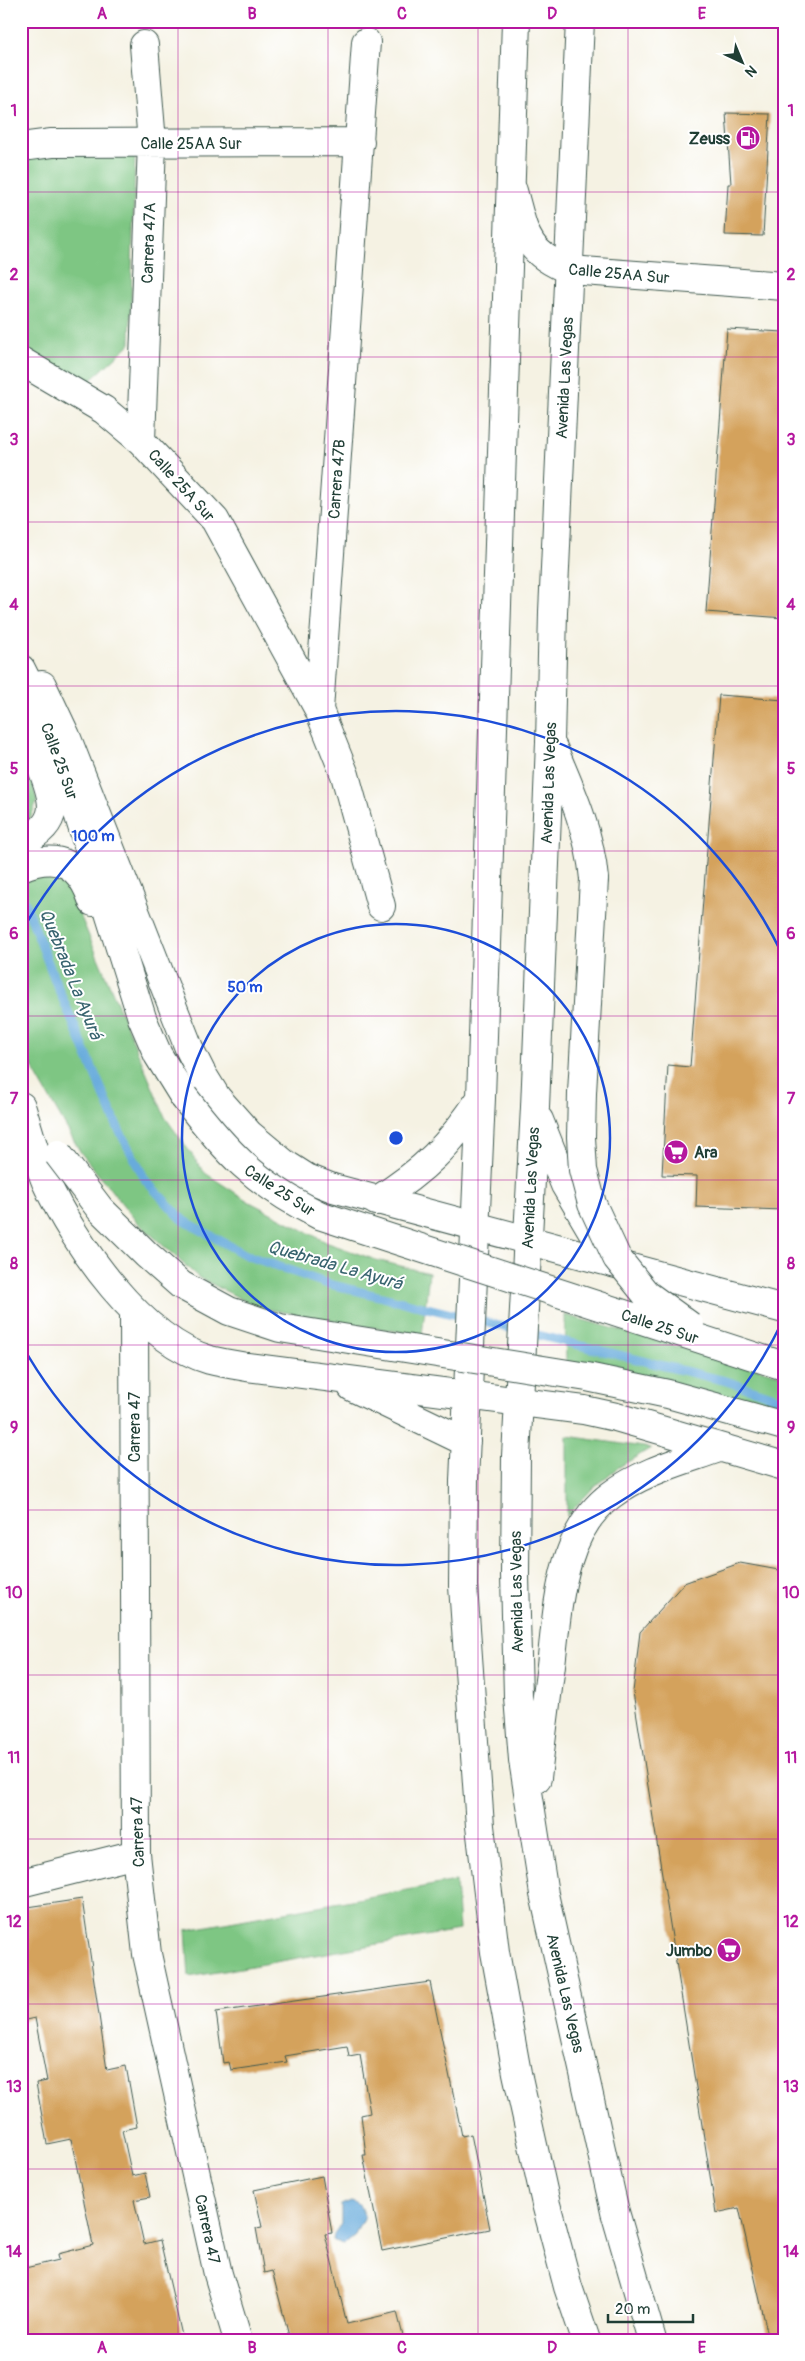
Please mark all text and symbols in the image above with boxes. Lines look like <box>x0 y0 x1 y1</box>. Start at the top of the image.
text: A <box>97 4 108 24</box>
text: B <box>247 4 257 24</box>
text: C <box>397 4 407 24</box>
text: D <box>547 4 557 24</box>
text: E <box>698 4 707 24</box>
north arrow <box>718 38 768 88</box>
text: N <box>741 62 760 80</box>
text: 1 <box>11 101 17 121</box>
text: 1 <box>788 101 794 121</box>
fuel station icon: Zeuss <box>735 125 761 151</box>
place label: Zeuss <box>689 129 731 149</box>
street label: Calle 25AA Sur <box>140 134 242 154</box>
street label: Carrera 47A <box>138 202 160 284</box>
street label: Calle 25AA Sur <box>568 260 670 288</box>
text: 2 <box>10 265 19 285</box>
text: 2 <box>787 265 796 285</box>
street label: Avenida Las Vegas <box>552 317 578 440</box>
text: 3 <box>10 430 19 450</box>
text: 3 <box>787 430 796 450</box>
street label: Carrera 47B <box>324 439 350 520</box>
street label: Calle 25A Sur <box>143 445 219 526</box>
text: 4 <box>9 595 19 615</box>
text: 4 <box>786 595 796 615</box>
street label: Calle 25 Sur <box>36 720 82 803</box>
street label: Avenida Las Vegas <box>537 722 561 844</box>
text: 5 <box>10 759 19 779</box>
text: 5 <box>787 759 796 779</box>
text: 100 m <box>72 827 114 846</box>
water label: Quebrada La Ayurá <box>34 906 108 1044</box>
text: 6 <box>9 924 19 944</box>
text: 6 <box>786 924 796 944</box>
text: 50 m <box>228 978 262 997</box>
text: 7 <box>10 1089 19 1109</box>
text: 7 <box>787 1089 796 1109</box>
street label: Avenida Las Vegas <box>518 1127 544 1250</box>
centre of rings <box>387 1129 405 1147</box>
supermarket icon: Ara <box>663 1139 689 1165</box>
place label: Ara <box>694 1143 718 1163</box>
street label: Calle 25 Sur <box>240 1161 319 1221</box>
water label: Quebrada La Ayurá <box>265 1235 406 1296</box>
text: 8 <box>10 1254 18 1274</box>
text: 8 <box>787 1254 795 1274</box>
street label: Calle 25 Sur <box>618 1305 701 1349</box>
street label: Carrera 47 <box>125 1391 145 1462</box>
text: 9 <box>10 1418 18 1438</box>
text: 9 <box>787 1418 795 1438</box>
street label: Avenida Las Vegas <box>506 1531 528 1653</box>
text: 10 <box>5 1583 23 1603</box>
text: 10 <box>782 1583 800 1603</box>
text: 11 <box>8 1748 20 1768</box>
text: 11 <box>785 1748 797 1768</box>
street label: Carrera 47 <box>127 1796 149 1868</box>
text: 12 <box>6 1912 22 1932</box>
text: 12 <box>783 1912 799 1932</box>
street label: Avenida Las Vegas <box>542 1932 588 2055</box>
supermarket icon: Jumbo <box>716 1937 742 1963</box>
place label: Jumbo <box>666 1941 712 1961</box>
text: 13 <box>6 2077 22 2097</box>
text: 13 <box>783 2077 799 2097</box>
street label: Carrera 47 <box>190 2193 224 2266</box>
text: 14 <box>6 2242 22 2262</box>
text: 14 <box>783 2242 799 2262</box>
scale bar <box>608 2291 692 2323</box>
text: 20 m <box>615 2300 650 2319</box>
text: A <box>97 2338 108 2358</box>
text: B <box>247 2338 257 2358</box>
text: C <box>397 2338 407 2358</box>
text: D <box>547 2338 557 2358</box>
text: E <box>698 2338 707 2358</box>

